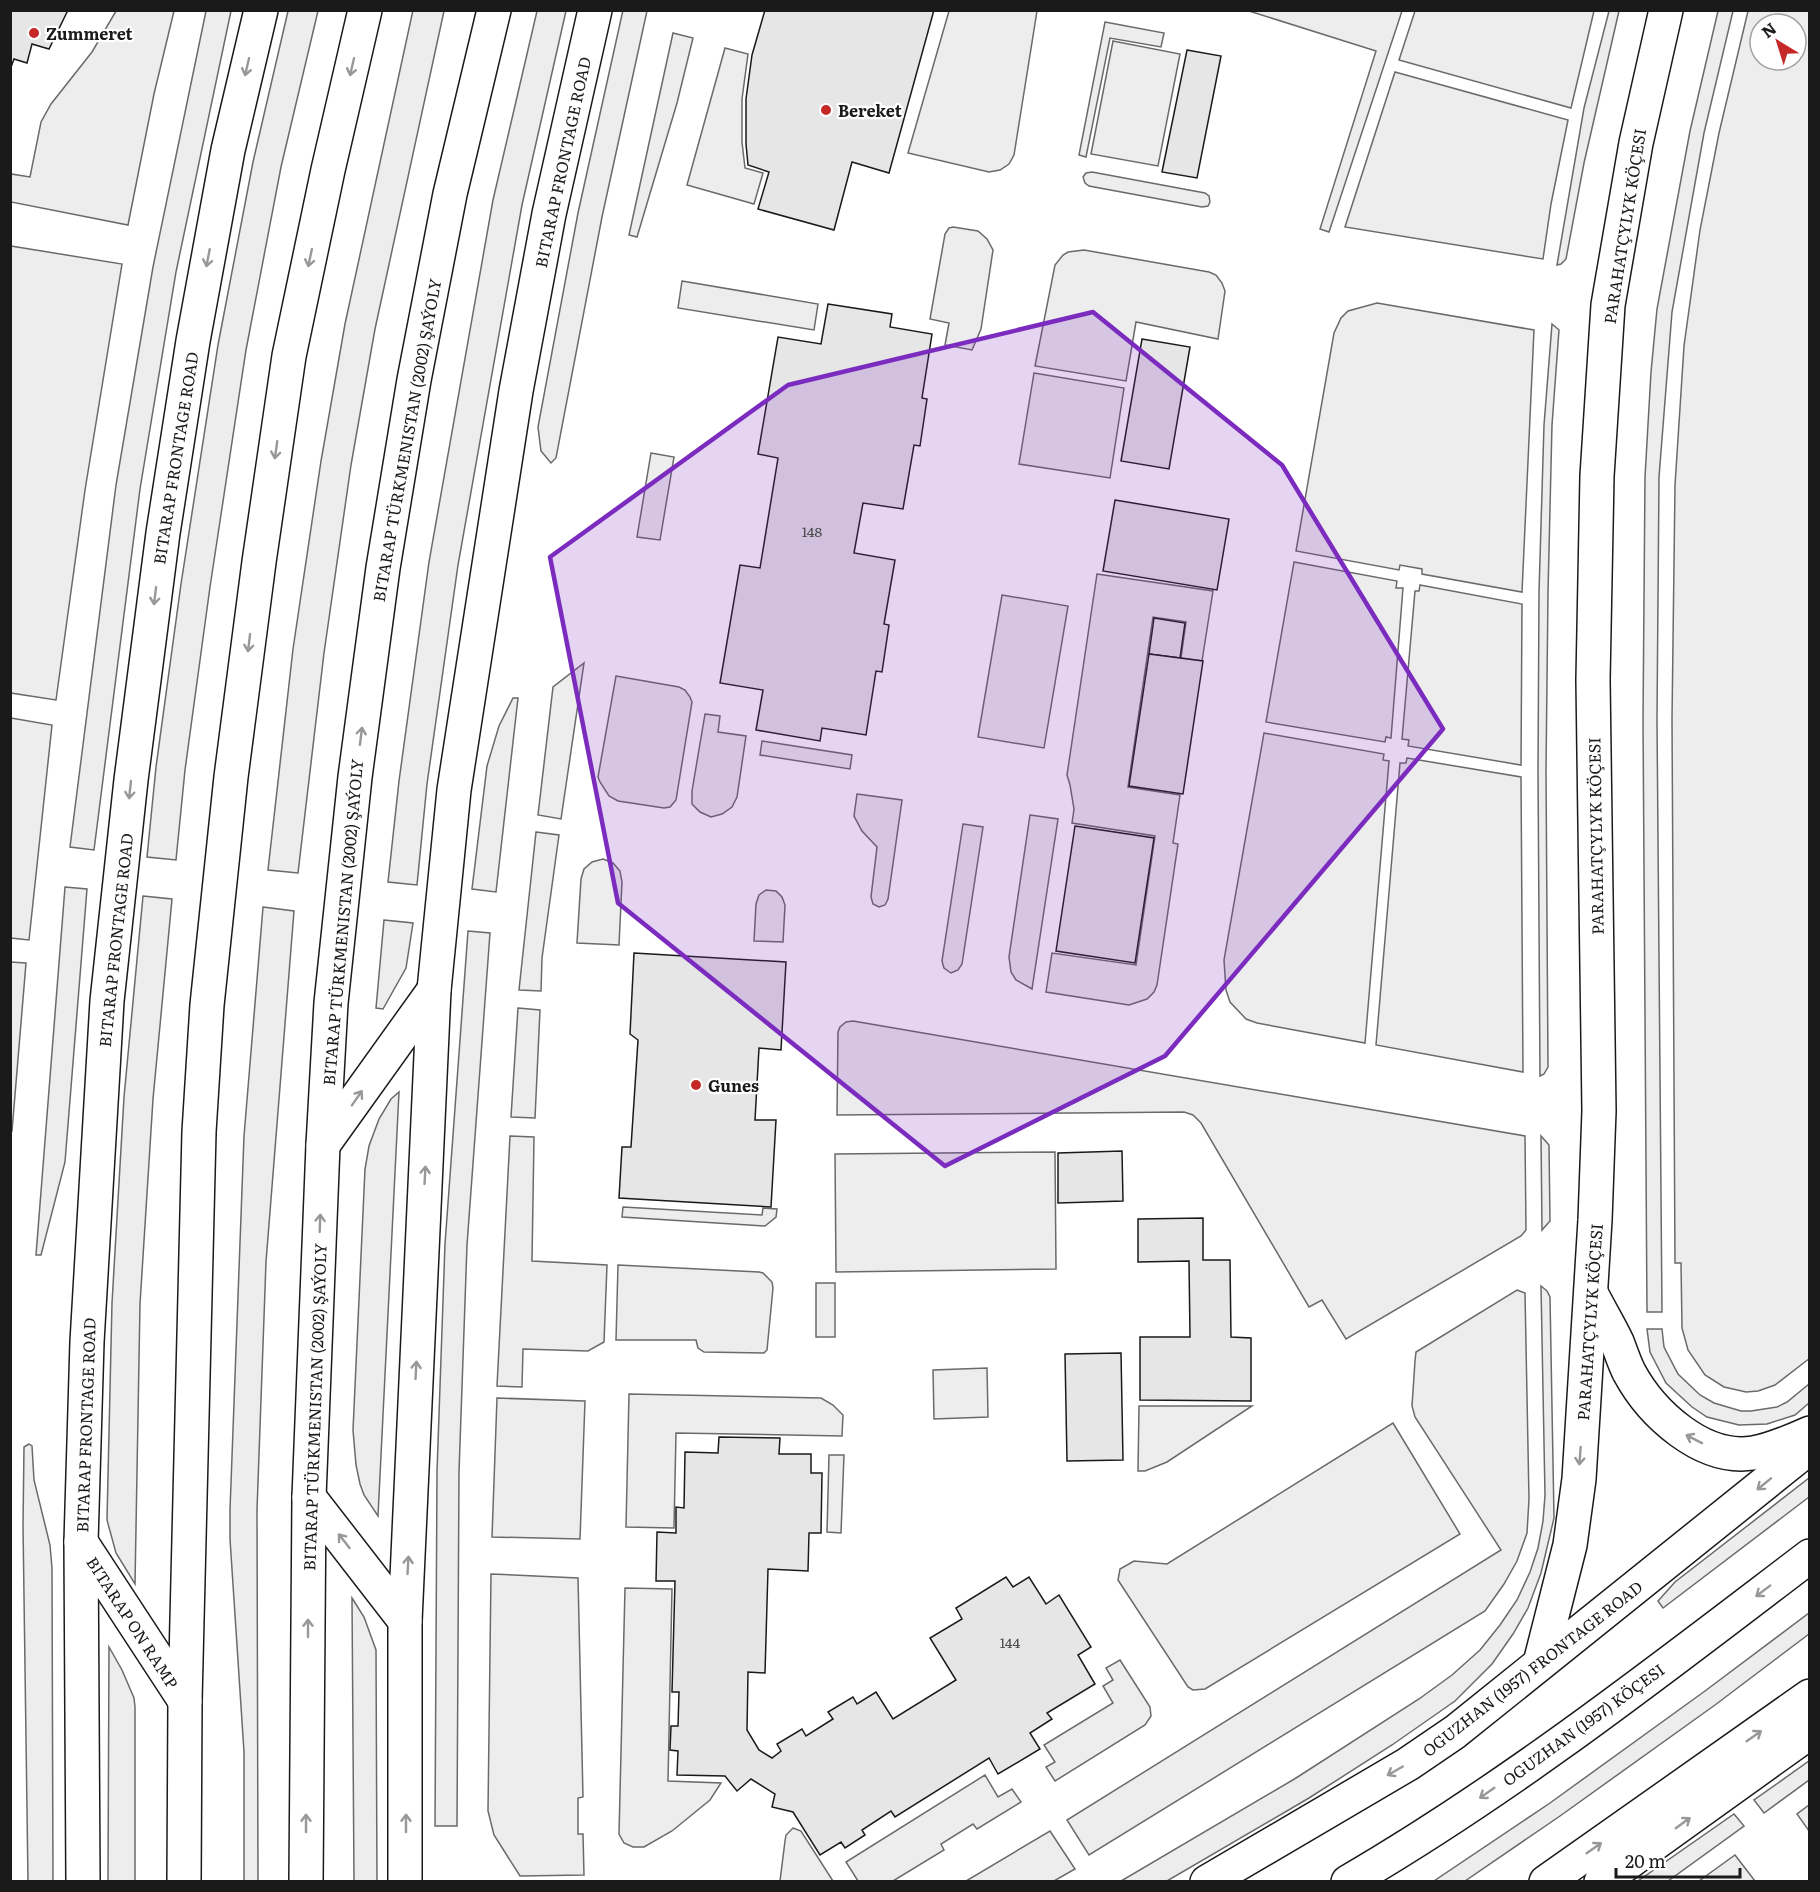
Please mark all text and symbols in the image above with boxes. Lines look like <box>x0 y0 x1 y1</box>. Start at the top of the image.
north arrow <box>1748 12 1808 72</box>
text: N <box>1755 16 1781 43</box>
place label: Zummeret <box>46 21 133 45</box>
marker: Zummeret <box>27 26 41 40</box>
street label: BITARAP FRONTAGE ROAD <box>528 54 596 270</box>
one-way arrow <box>241 58 253 77</box>
one-way arrow <box>345 58 357 77</box>
place label: Bereket <box>838 98 902 122</box>
marker: Bereket <box>819 103 833 117</box>
street label: PARAHATÇYLYK KÖÇESI <box>1597 127 1651 325</box>
one-way arrow <box>202 248 213 268</box>
one-way arrow <box>304 248 315 267</box>
street label: BITARAP TÜRKMENISTAN (2002) ŞAÝOLY <box>366 276 446 604</box>
street label: BITARAP FRONTAGE ROAD <box>146 350 204 566</box>
one-way arrow <box>270 439 281 459</box>
house number: 148 <box>802 521 823 541</box>
one-way arrow <box>149 586 160 606</box>
one-way arrow <box>243 632 254 652</box>
one-way arrow <box>355 727 366 747</box>
street label: PARAHATÇYLYK KÖÇESI <box>1581 737 1609 935</box>
street label: BITARAP TÜRKMENISTAN (2002) ŞAÝOLY <box>316 757 368 1086</box>
one-way arrow <box>124 779 135 799</box>
street label: BITARAP FRONTAGE ROAD <box>92 832 138 1048</box>
place label: Gunes <box>708 1073 759 1097</box>
marker: Gunes <box>689 1078 703 1092</box>
one-way arrow <box>351 1090 363 1106</box>
one-way arrow <box>420 1166 431 1186</box>
one-way arrow <box>314 1214 325 1234</box>
street label: PARAHATÇYLYK KÖÇESI <box>1570 1223 1608 1421</box>
street label: BITARAP TÜRKMENISTAN (2002) ŞAÝOLY <box>296 1242 332 1571</box>
street label: BITARAP FRONTAGE ROAD <box>69 1317 101 1533</box>
one-way arrow <box>411 1361 422 1381</box>
one-way arrow <box>1686 1432 1704 1444</box>
one-way arrow <box>1574 1446 1585 1466</box>
one-way arrow <box>1756 1477 1772 1490</box>
one-way arrow <box>337 1533 350 1549</box>
street label: BITARAP ON RAMP <box>81 1551 185 1693</box>
one-way arrow <box>402 1556 413 1576</box>
street label: OGUZHAN (1957) FRONTAGE ROAD <box>1417 1574 1647 1762</box>
one-way arrow <box>1755 1585 1771 1598</box>
one-way arrow <box>302 1619 314 1639</box>
house number: 144 <box>1000 1632 1021 1652</box>
street label: OGUZHAN (1957) KÖÇESI <box>1497 1657 1669 1791</box>
one-way arrow <box>1745 1730 1761 1742</box>
one-way arrow <box>1387 1766 1404 1778</box>
one-way arrow <box>1479 1787 1495 1799</box>
one-way arrow <box>300 1814 312 1834</box>
one-way arrow <box>400 1814 412 1834</box>
one-way arrow <box>1674 1817 1690 1829</box>
scale bar <box>1616 1841 1740 1879</box>
one-way arrow <box>1586 1842 1602 1854</box>
text: 20 m <box>1625 1847 1666 1874</box>

